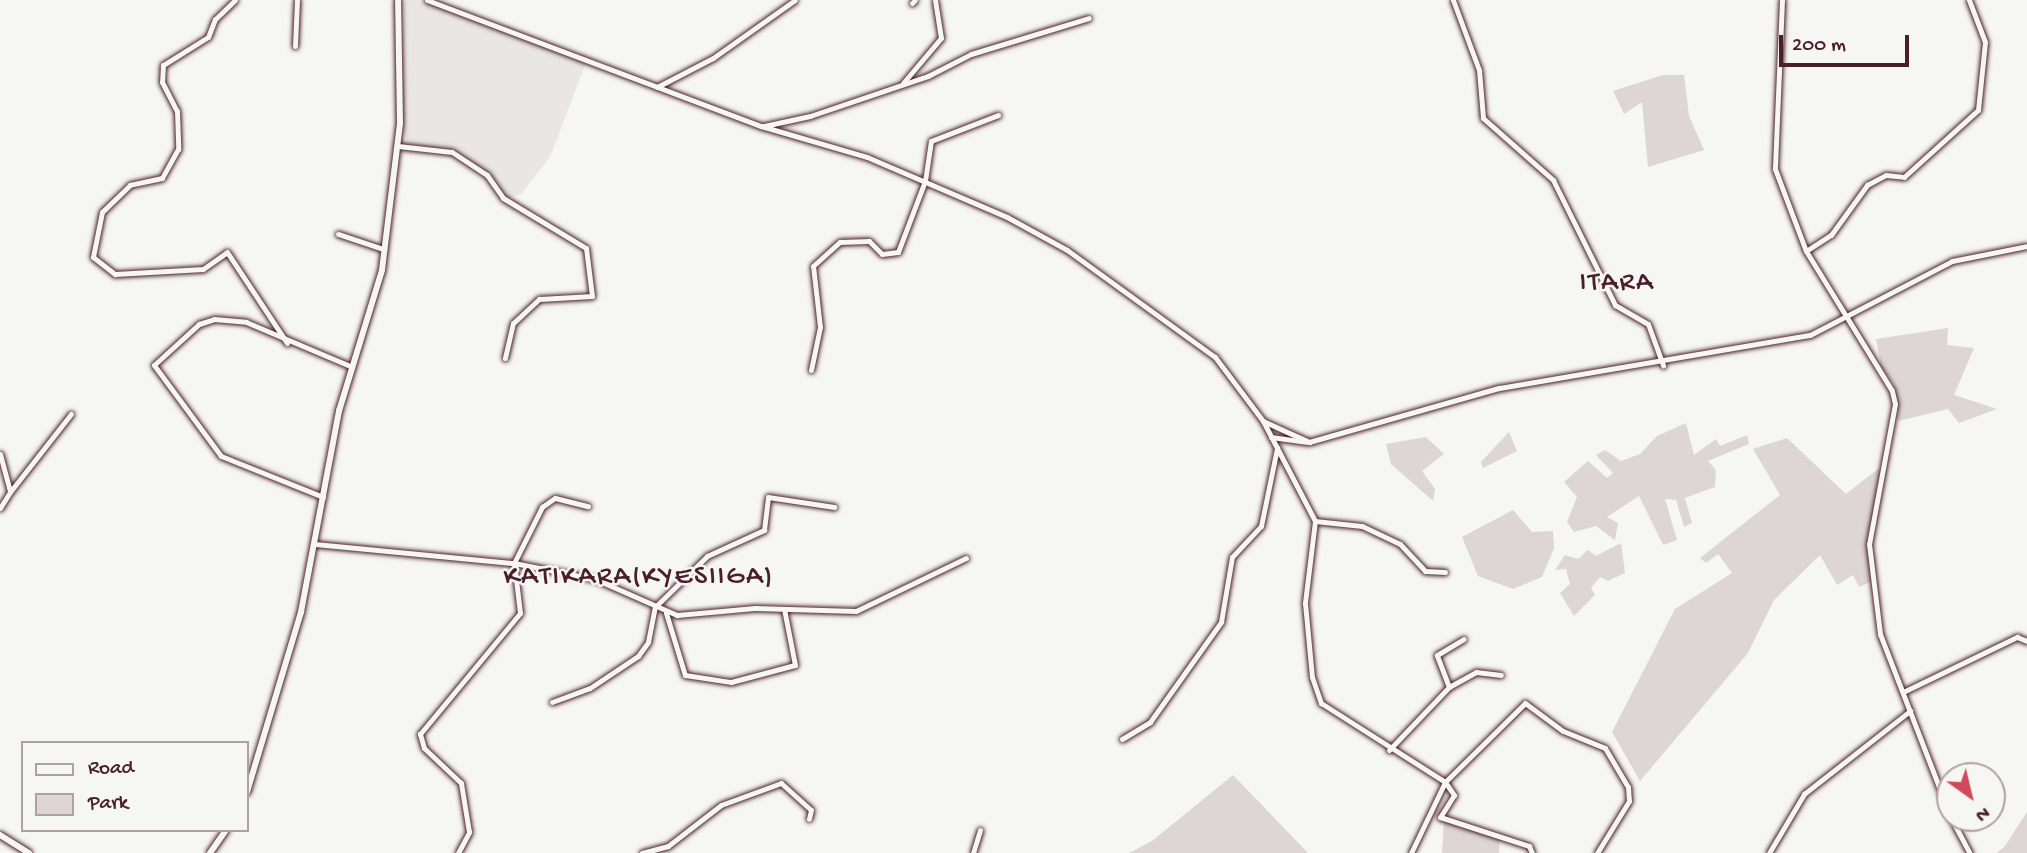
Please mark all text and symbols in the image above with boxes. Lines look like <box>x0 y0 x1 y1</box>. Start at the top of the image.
scale bar <box>1782 21 1912 65</box>
text: 200 m <box>1792 34 1846 59</box>
district label: ITARA <box>1580 267 1654 301</box>
district label: KATIKARA(KYESIIGA) <box>506 561 772 595</box>
legend <box>21 741 248 832</box>
text: Road <box>88 757 134 782</box>
north arrow <box>1936 762 2006 832</box>
text: Park <box>88 792 128 817</box>
text: N <box>1970 800 1993 826</box>

